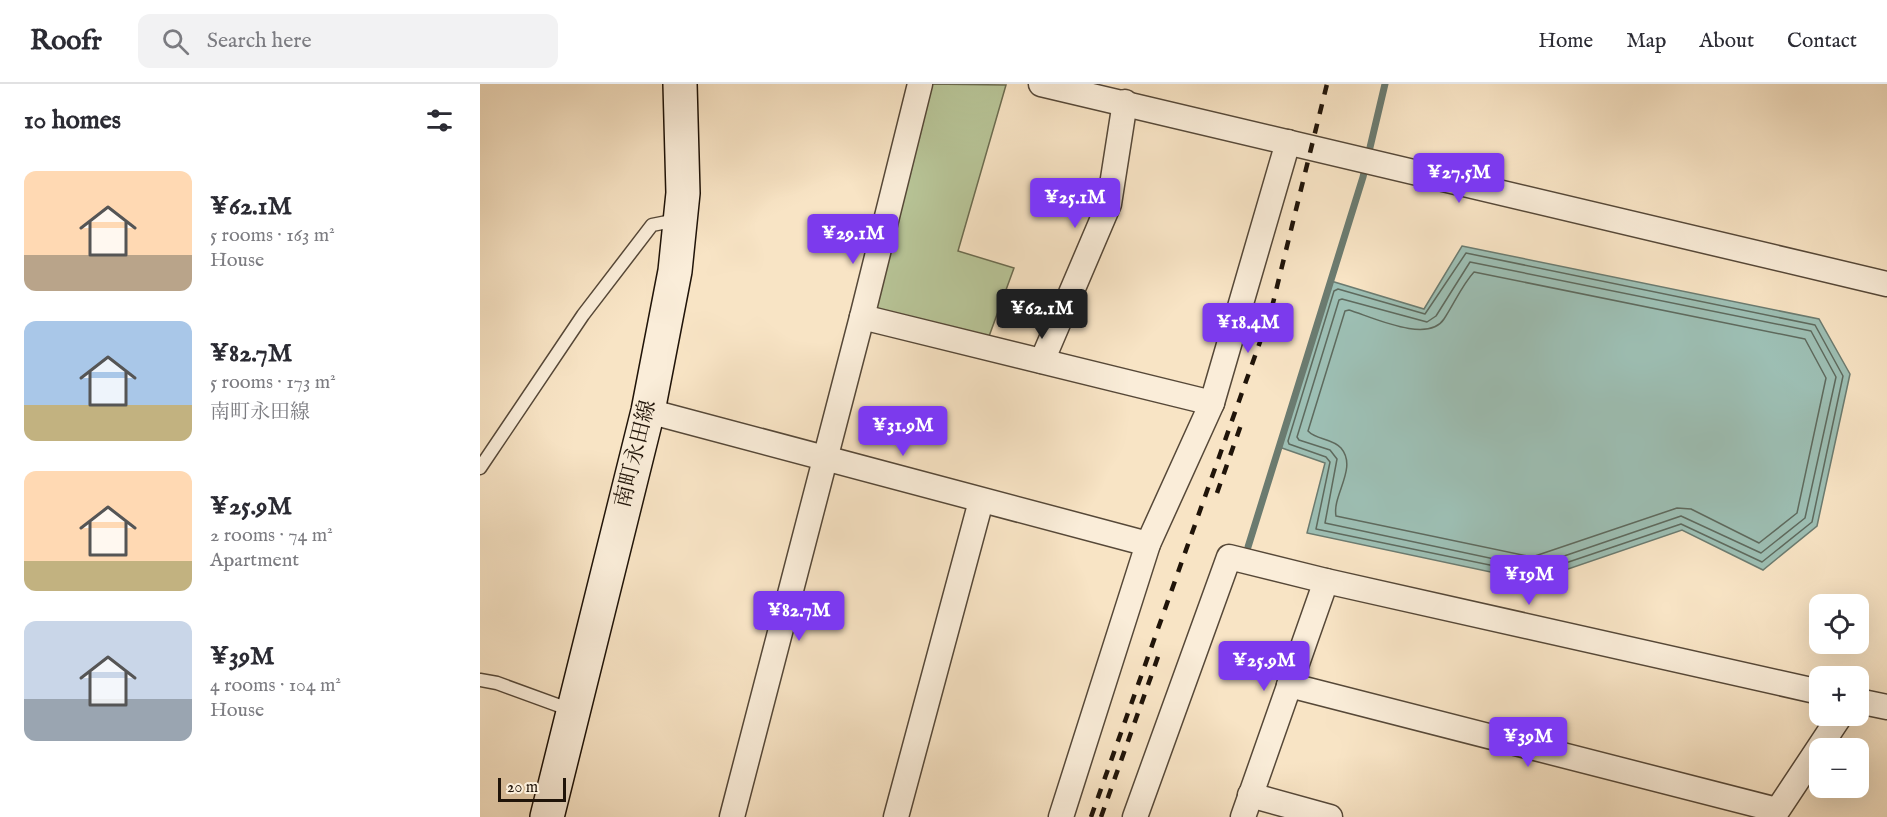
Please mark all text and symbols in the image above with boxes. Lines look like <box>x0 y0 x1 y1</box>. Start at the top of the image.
search box <box>138 14 558 68</box>
text: Roofr <box>30 24 102 59</box>
icon: search <box>159 25 192 58</box>
text: Search here <box>207 27 312 55</box>
text: Home <box>1538 28 1593 55</box>
text: Map <box>1626 28 1666 55</box>
text: About <box>1699 28 1754 55</box>
text: Contact <box>1787 28 1857 55</box>
text: 10 homes <box>24 104 121 137</box>
icon: filters <box>423 104 456 137</box>
pin: ¥27.5M <box>1410 153 1508 204</box>
text: ¥27.5M <box>1427 160 1491 185</box>
pin: ¥25.1M <box>1026 178 1124 229</box>
text: ¥25.1M <box>1044 185 1106 210</box>
text: ¥62.1M <box>210 190 292 223</box>
icon: home <box>72 195 144 267</box>
pin: ¥29.1M <box>804 214 902 265</box>
text: ¥29.1M <box>821 221 885 246</box>
text: 5 rooms · 163 m² <box>210 223 335 248</box>
text: House <box>210 248 264 273</box>
pin: ¥62.1M <box>993 289 1091 340</box>
text: ¥62.1M <box>1011 296 1073 321</box>
pin: ¥18.4M <box>1199 303 1297 354</box>
text: ¥18.4M <box>1217 310 1279 335</box>
text: ¥82.7M <box>210 337 292 370</box>
icon: home <box>72 345 144 417</box>
text: 5 rooms · 173 m² <box>210 370 336 395</box>
street label: 南町永田線 <box>609 397 663 511</box>
text: 南町永田線 <box>210 400 310 425</box>
pin: ¥31.9M <box>854 406 952 457</box>
text: ¥31.9M <box>872 413 934 438</box>
text: ¥25.9M <box>210 490 292 523</box>
icon: home <box>72 495 144 567</box>
text: 2 rooms · 74 m² <box>210 523 333 548</box>
text: Apartment <box>210 548 299 573</box>
pin: ¥19M <box>1493 555 1565 606</box>
text: ¥19M <box>1504 562 1554 587</box>
pin: ¥82.7M <box>750 591 848 642</box>
map controls <box>1809 594 1869 798</box>
button: locate <box>1809 594 1869 654</box>
text: ¥82.7M <box>767 598 831 623</box>
text: ¥39M <box>210 640 274 673</box>
pin: ¥25.9M <box>1215 641 1313 692</box>
icon: home <box>72 645 144 717</box>
text: ¥25.9M <box>1233 648 1295 673</box>
button: + <box>1809 666 1869 726</box>
text: 4 rooms · 104 m² <box>210 673 341 698</box>
text: House <box>210 698 264 723</box>
pin: ¥39M <box>1492 717 1564 768</box>
text: ¥39M <box>1503 724 1553 749</box>
button: − <box>1809 738 1869 798</box>
scale bar <box>498 775 566 802</box>
text: 20 m <box>507 778 538 798</box>

